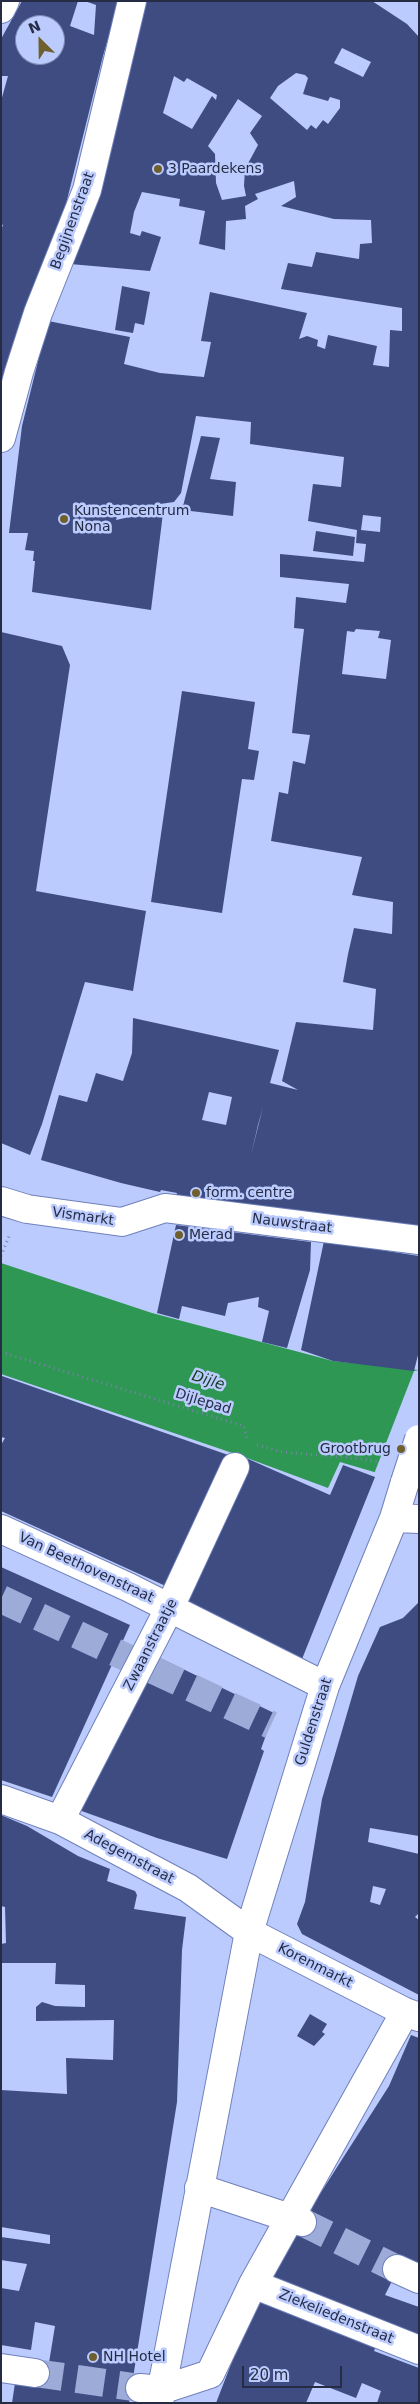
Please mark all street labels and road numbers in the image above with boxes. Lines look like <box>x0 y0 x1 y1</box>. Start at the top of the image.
street label: Begijnenstraat <box>48 170 98 272</box>
street label: Vismarkt <box>51 1204 115 1230</box>
street label: Nauwstraat <box>251 1211 333 1237</box>
street label: Dijlepad <box>173 1386 233 1418</box>
street label: Van Beethovenstraat <box>16 1529 156 1607</box>
street label: Zwaanstraatje <box>121 1596 181 1694</box>
street label: Guldenstraat <box>292 1676 336 1768</box>
street label: Adegemstraat <box>81 1826 177 1888</box>
street label: Korenmarkt <box>275 1940 355 1992</box>
street label: Ziekeliedenstraat <box>276 2286 396 2348</box>

